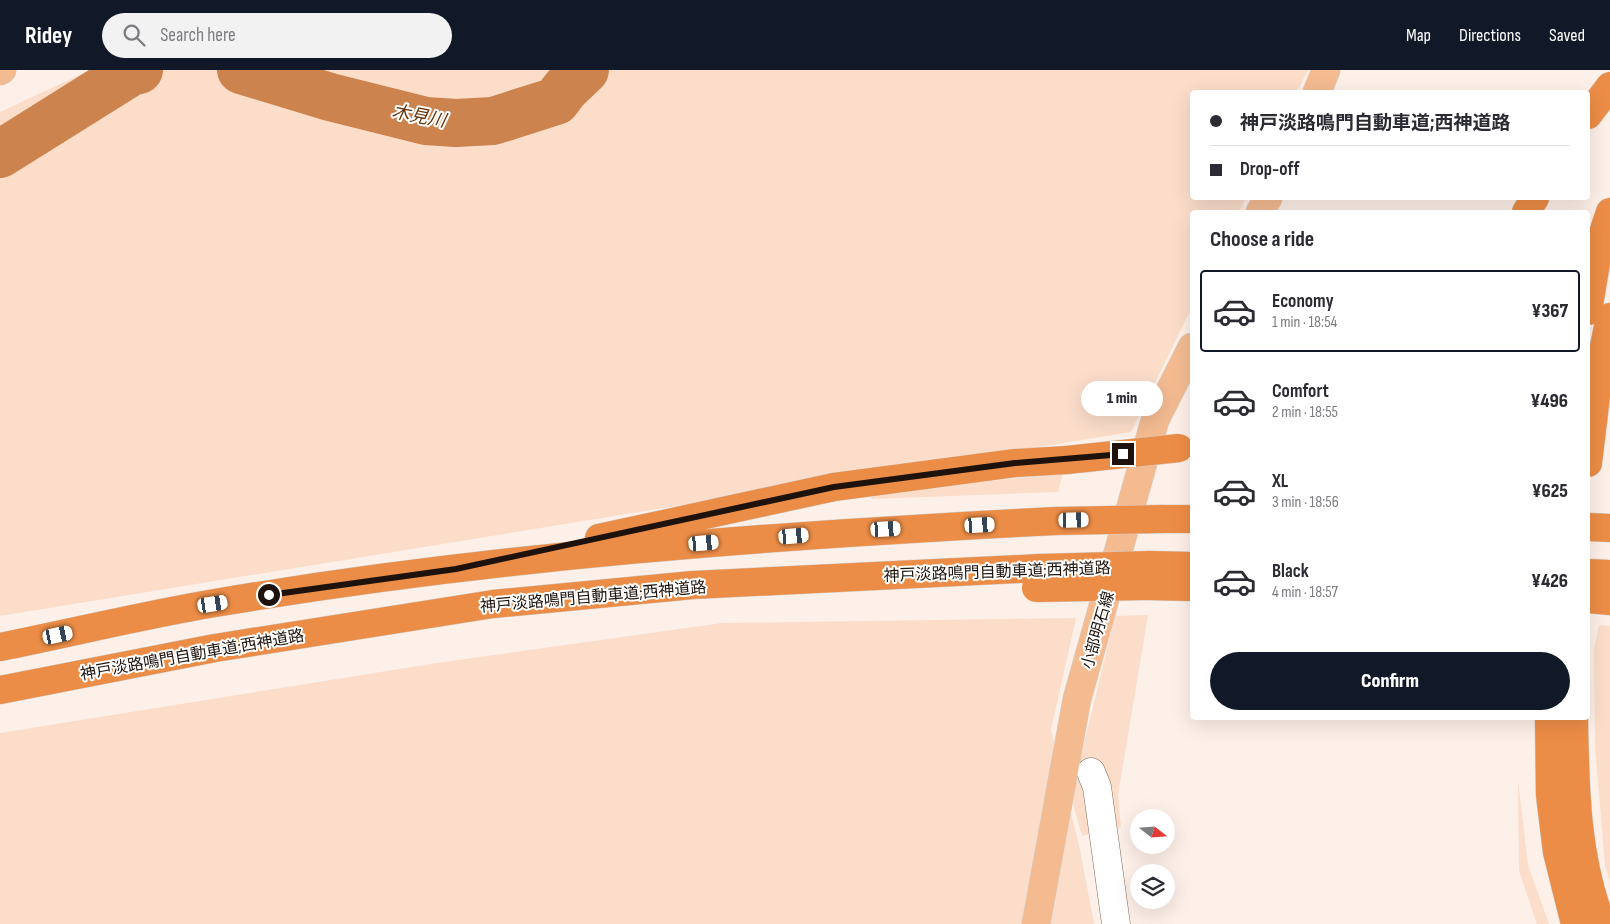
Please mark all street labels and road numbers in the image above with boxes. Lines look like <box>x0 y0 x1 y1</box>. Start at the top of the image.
street label: 神戸淡路鳴門自動車道;西神道路 <box>883 559 1111 586</box>
street label: 神戸淡路鳴門自動車道;西神道路 <box>479 578 707 617</box>
street label: 小部明石線 <box>1078 589 1119 671</box>
street label: 神戸淡路鳴門自動車道;西神道路 <box>79 626 306 685</box>

